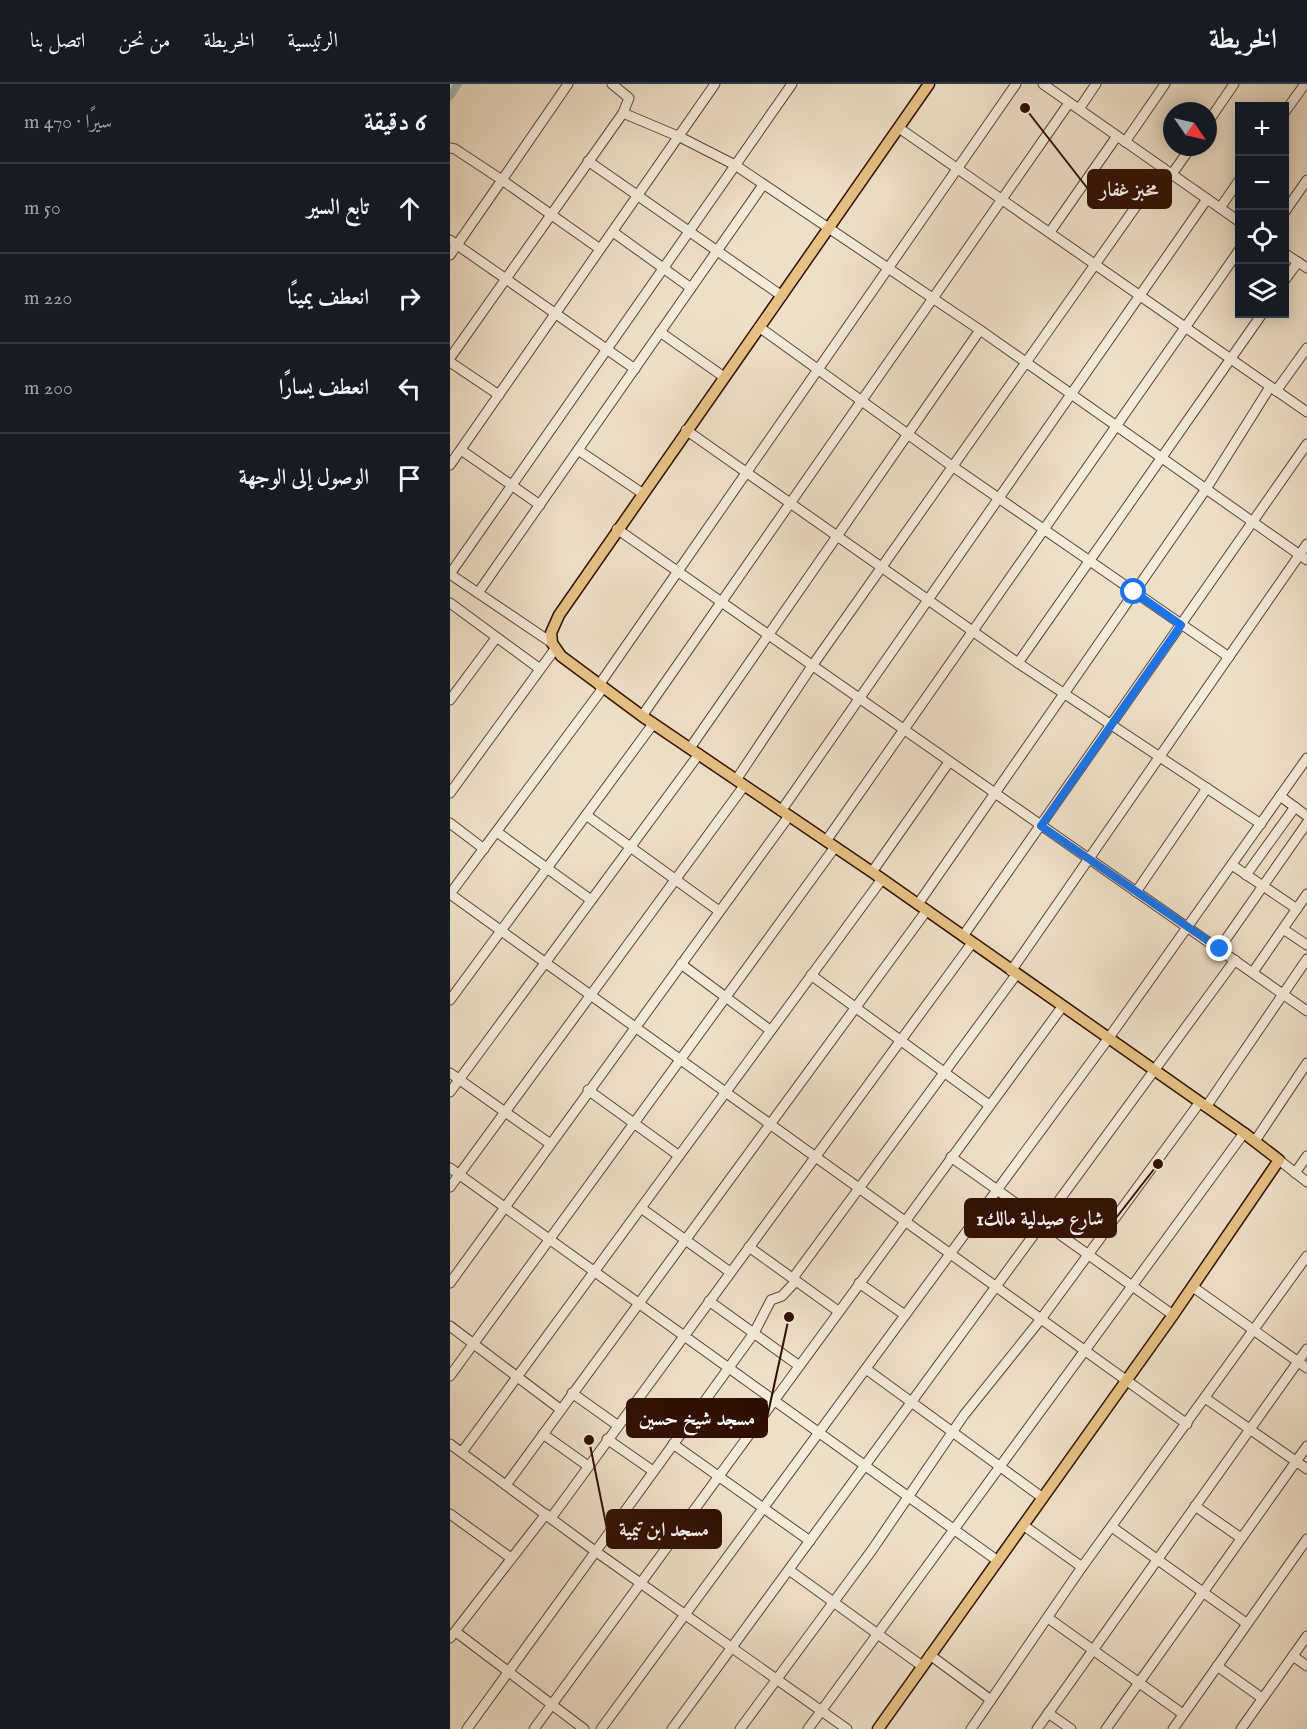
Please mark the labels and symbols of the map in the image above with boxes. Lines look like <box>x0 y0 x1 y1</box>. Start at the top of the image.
north arrow <box>1163 102 1217 156</box>
callout: مخبز غفار <box>1088 170 1171 208</box>
text: مخبز غفار <box>1098 178 1159 203</box>
route start <box>1120 578 1146 604</box>
route end <box>1206 935 1232 961</box>
callout: شارع صيدلية مالك1 <box>965 1199 1116 1237</box>
text: شارع صيدلية مالك1 <box>976 1207 1104 1235</box>
callout: مسجد شيخ حسين <box>627 1399 767 1437</box>
text: مسجد شيخ حسين <box>639 1407 755 1436</box>
callout: مسجد ابن تيمية <box>607 1510 721 1548</box>
text: مسجد ابن تيمية <box>619 1518 709 1543</box>

